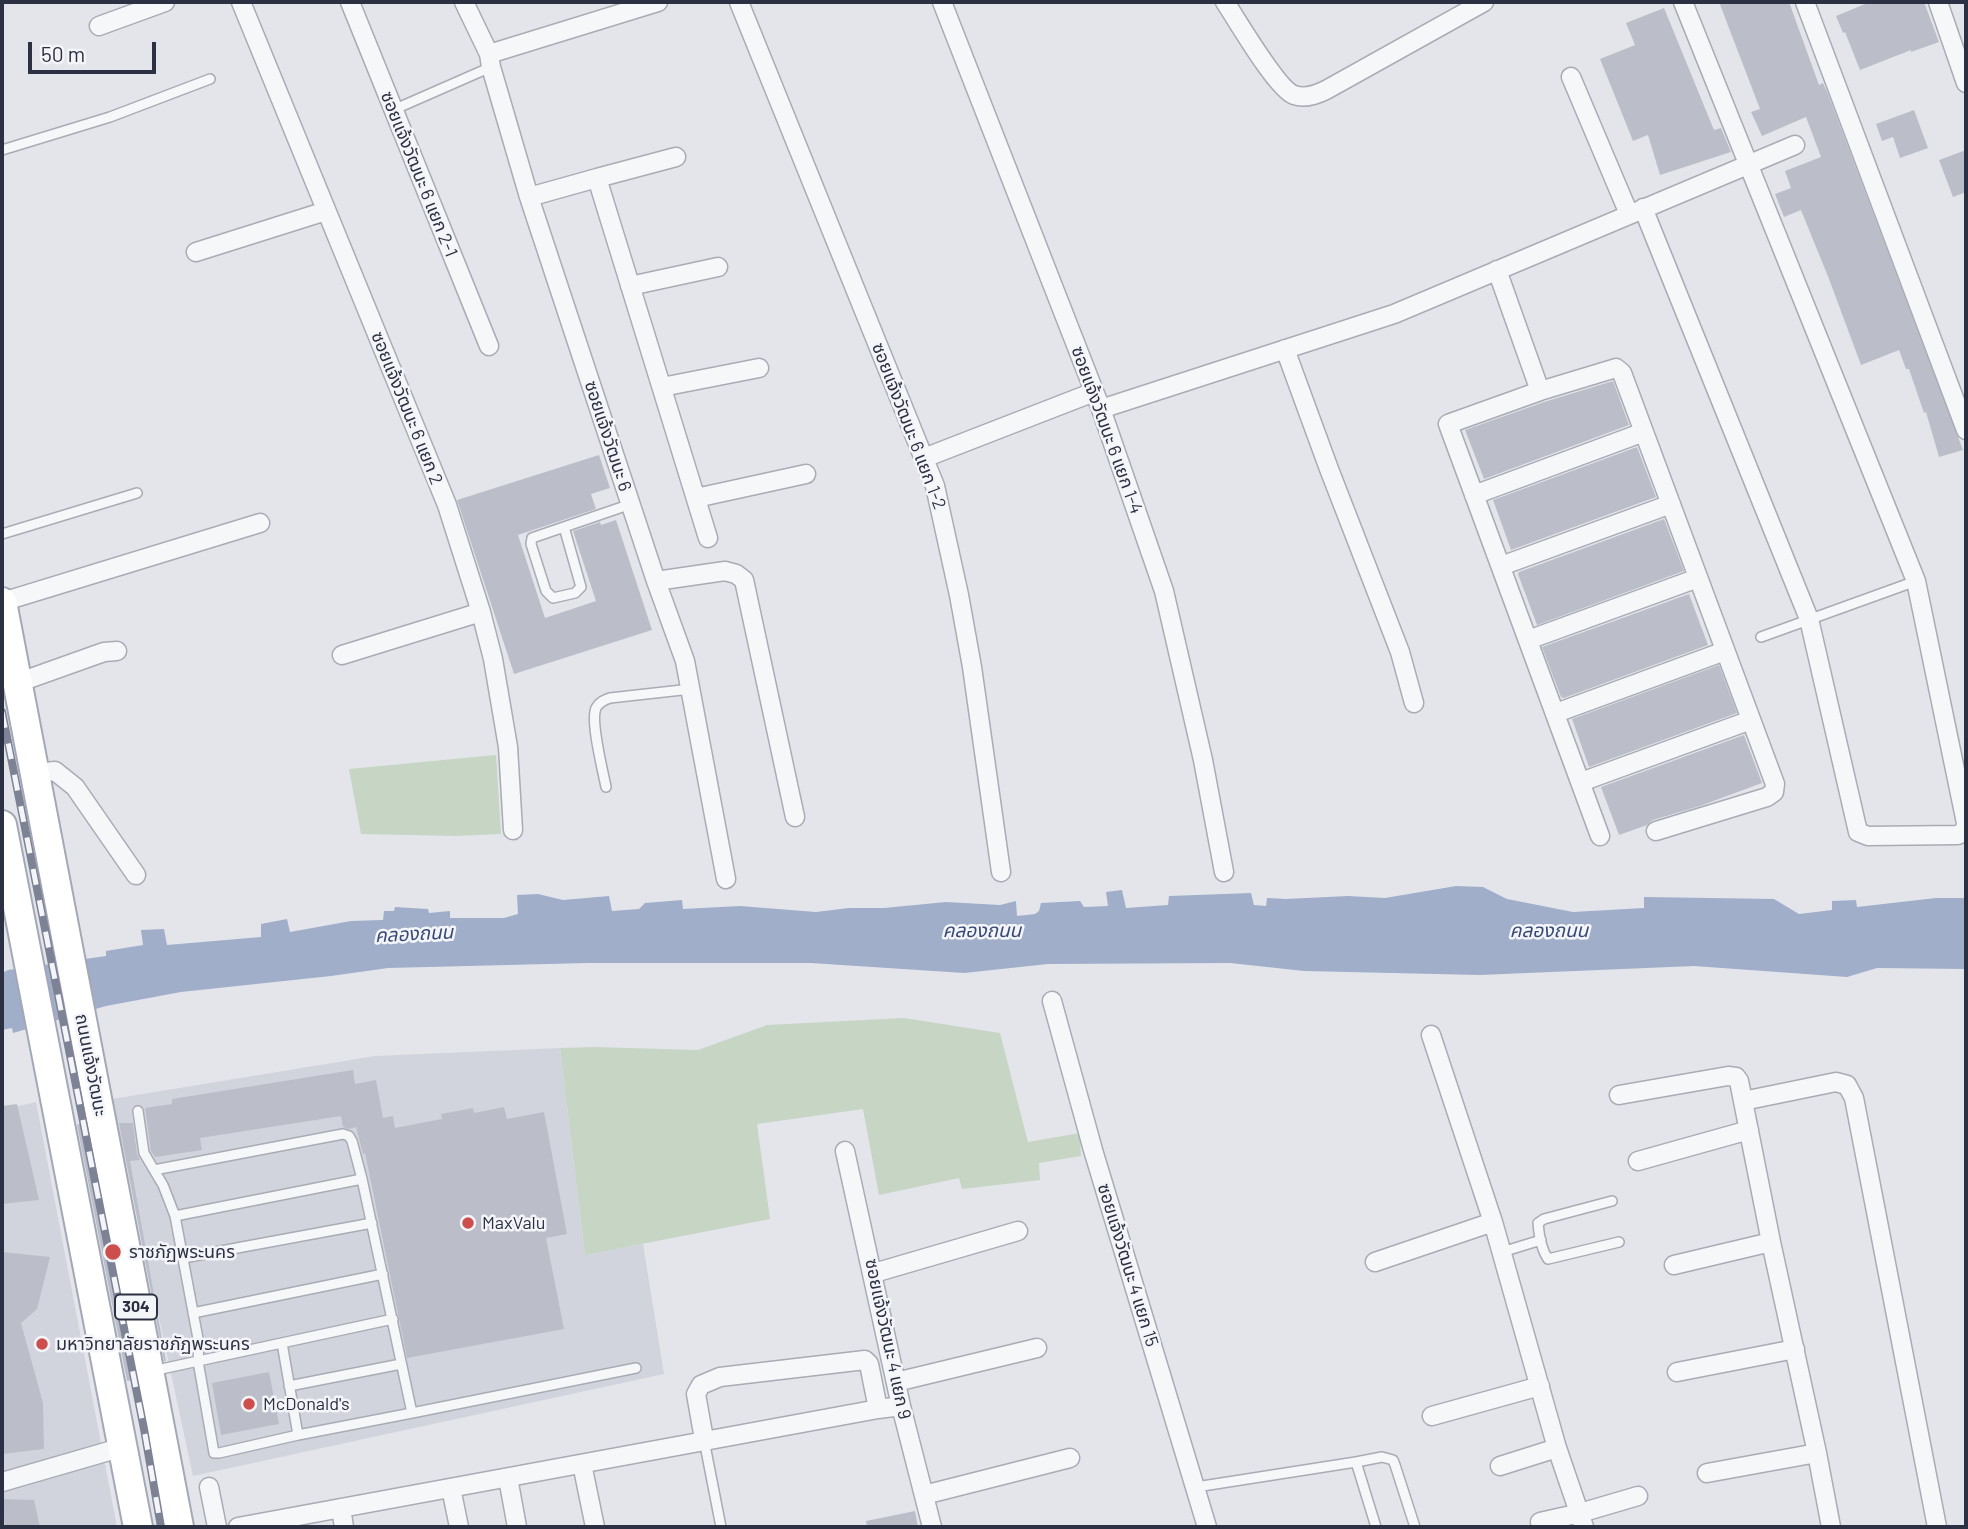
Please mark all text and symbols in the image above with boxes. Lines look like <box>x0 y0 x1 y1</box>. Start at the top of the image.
scale bar <box>32 28 159 72</box>
text: 50 m <box>41 41 85 66</box>
street label: ซอยแจ้งวัฒนะ 6 แยก 2-1 <box>376 88 462 260</box>
street label: ซอยแจ้งวัฒนะ 6 แยก 2 <box>366 328 448 488</box>
street label: ซอยแจ้งวัฒนะ 6 แยก 1-2 <box>867 340 951 512</box>
street label: ซอยแจ้งวัฒนะ 6 แยก 1-4 <box>1067 343 1147 517</box>
street label: ซอยแจ้งวัฒนะ 6 <box>580 378 636 494</box>
water label: คลองถนน <box>943 920 1021 942</box>
water label: คลองถนน <box>1510 920 1588 942</box>
water label: คลองถนน <box>374 921 454 947</box>
street label: ถนนแจ้งวัฒนะ <box>70 1012 112 1118</box>
street label: ซอยแจ้งวัฒนะ 4 แยก 15 <box>1093 1181 1163 1349</box>
place label: MaxValu <box>482 1212 545 1234</box>
marker: MaxValu <box>460 1215 476 1231</box>
place label: ราชภัฏพระนคร <box>129 1241 235 1263</box>
marker: ราชภัฏพระนคร <box>103 1242 123 1262</box>
street label: ซอยแจ้งวัฒนะ 4 แยก 9 <box>860 1257 916 1421</box>
road number: 304 <box>115 1294 157 1320</box>
place label: มหาวิทยาลัยราชภัฏพระนคร <box>56 1333 250 1355</box>
marker: มหาวิทยาลัยราชภัฏพระนคร <box>34 1336 50 1352</box>
place label: McDonald's <box>263 1393 350 1415</box>
marker: McDonald's <box>241 1396 257 1412</box>

